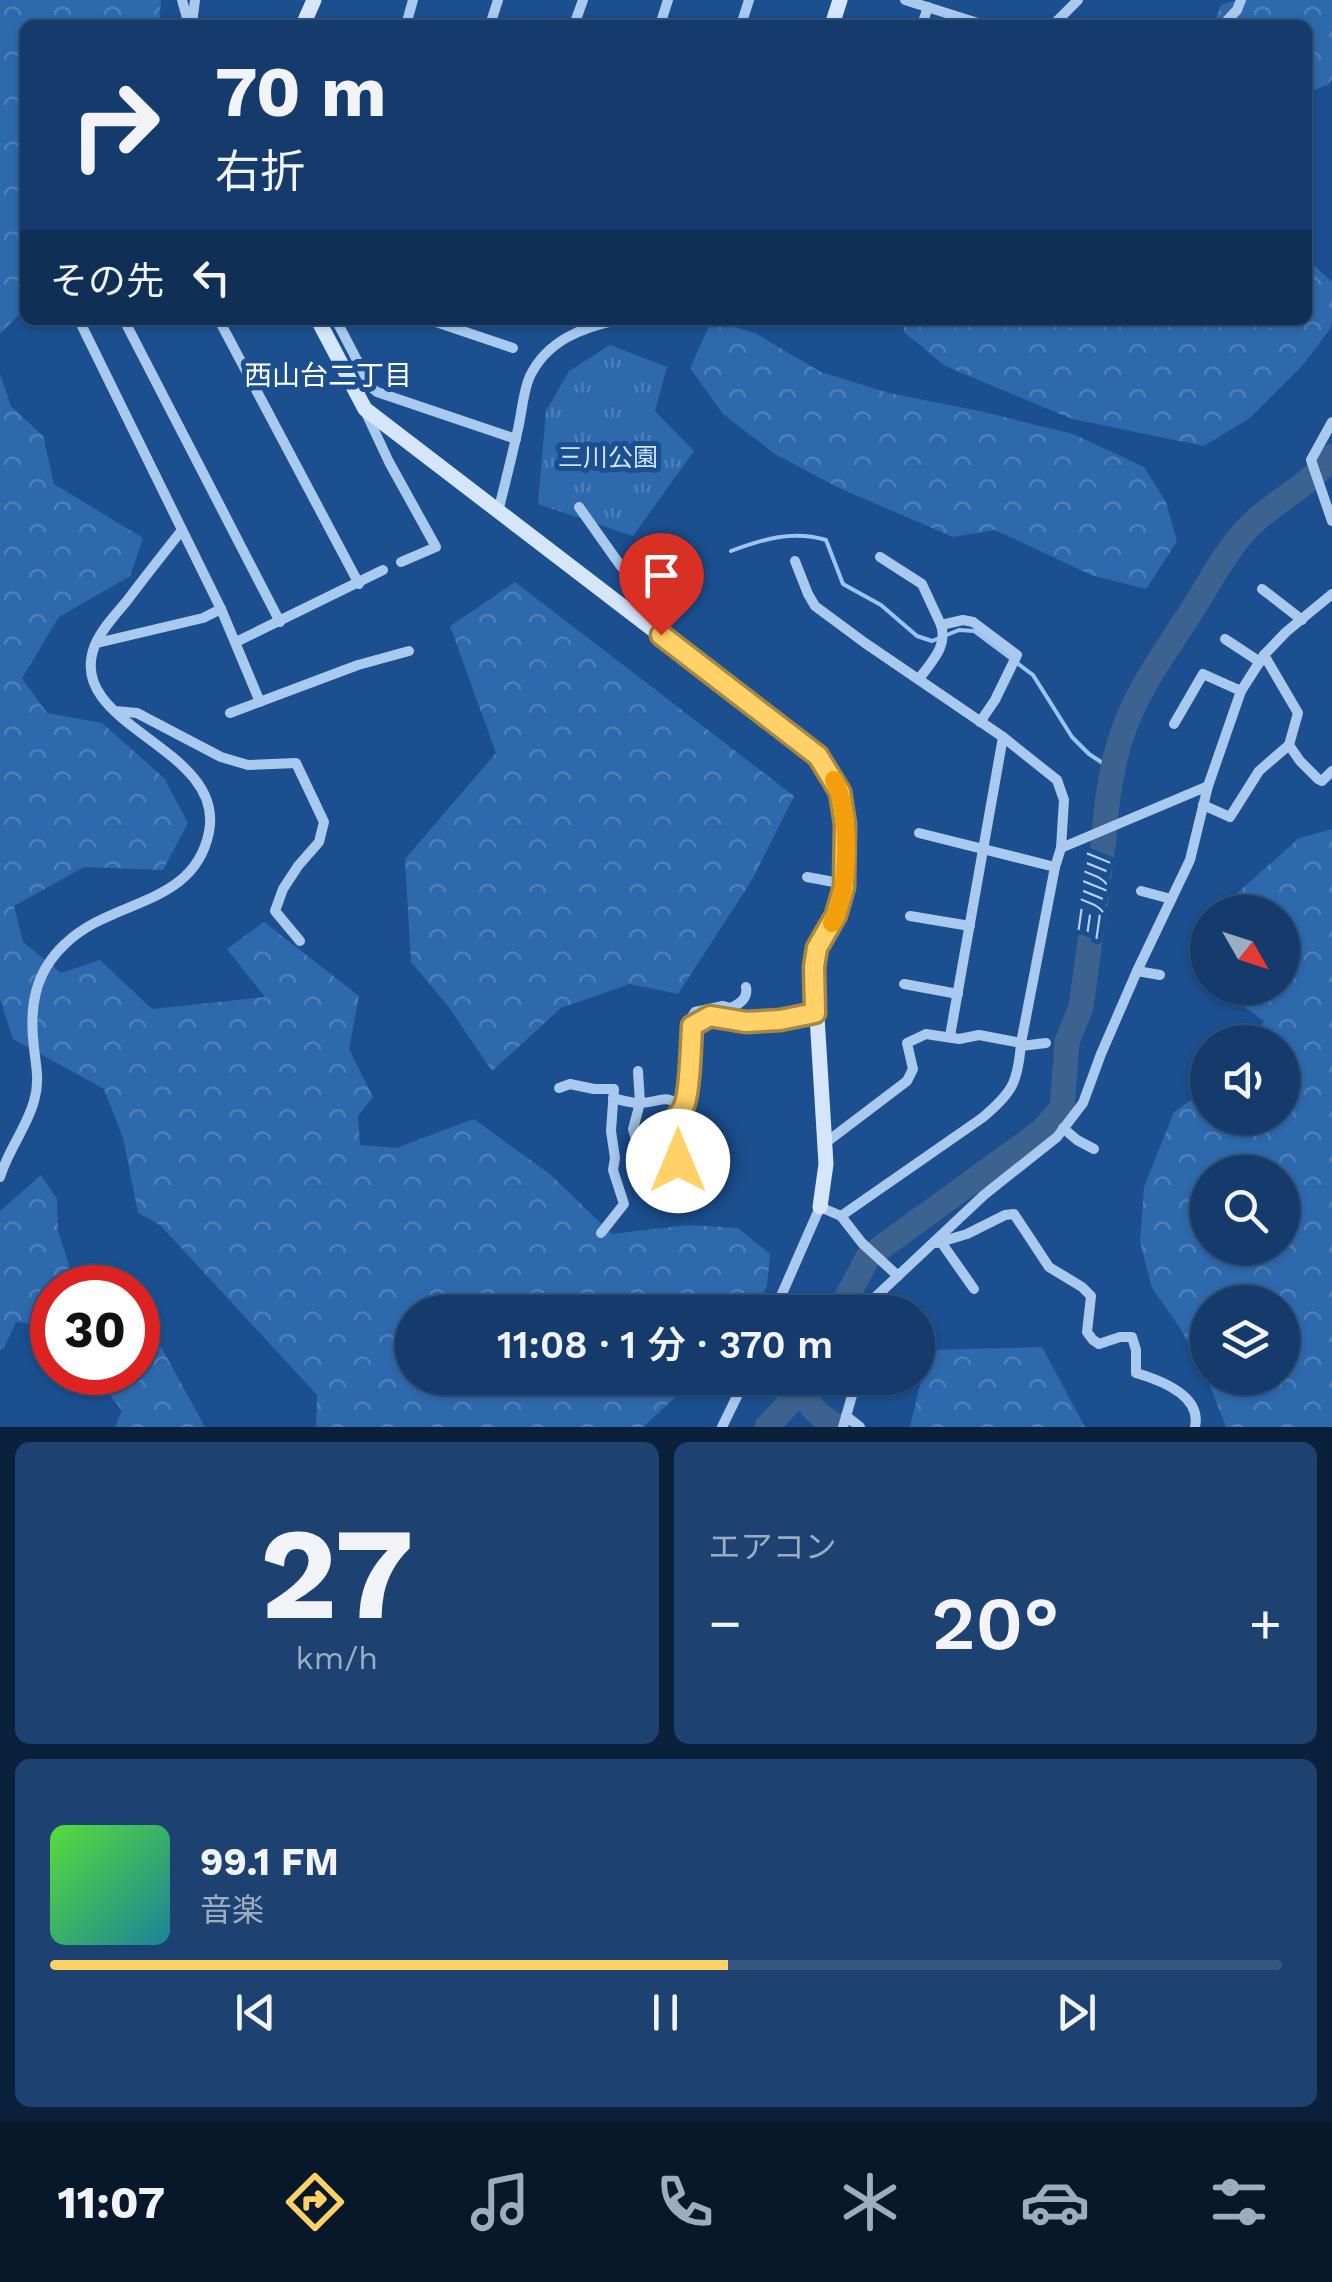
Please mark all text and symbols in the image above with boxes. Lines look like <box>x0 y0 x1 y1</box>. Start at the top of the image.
text: 70 m <box>215 51 387 133</box>
icon: right <box>50 60 180 190</box>
text: 右折 <box>215 145 305 198</box>
icon: left <box>184 250 239 305</box>
text: その先 <box>50 259 164 303</box>
district label: 西山台二丁目 <box>244 359 412 392</box>
park label: 三川公園 <box>558 443 658 472</box>
pin <box>619 533 704 636</box>
icon: arrive <box>634 548 689 603</box>
water label: 三川川 <box>1071 851 1116 942</box>
north arrow <box>1190 895 1300 1005</box>
map controls <box>1190 895 1300 1395</box>
button: sound <box>1190 1025 1300 1135</box>
position arrow <box>626 1109 730 1213</box>
button: search <box>1190 1155 1300 1265</box>
speed limit sign: 30 <box>30 1265 160 1395</box>
button: layers <box>1190 1285 1300 1395</box>
text: 11:08 · 1 分 · 370 m <box>497 1323 833 1367</box>
text: 27 <box>260 1497 414 1650</box>
text: エアコン <box>709 1528 837 1566</box>
text: 20° <box>931 1579 1059 1667</box>
text: − <box>709 1591 742 1655</box>
text: + <box>1249 1591 1282 1655</box>
text: km/h <box>296 1639 378 1677</box>
text: 99.1 FM <box>200 1840 339 1884</box>
text: 音楽 <box>200 1891 264 1929</box>
icon: previous <box>228 1985 283 2040</box>
icon: pause <box>638 1985 693 2040</box>
icon: next <box>1049 1985 1104 2040</box>
icon: directions <box>280 2167 350 2237</box>
icon: music <box>465 2167 535 2237</box>
icon: phone <box>650 2167 720 2237</box>
icon: climate <box>835 2167 905 2237</box>
icon: car <box>1020 2167 1090 2237</box>
icon: filters <box>1204 2167 1274 2237</box>
text: 11:07 <box>57 2176 165 2229</box>

